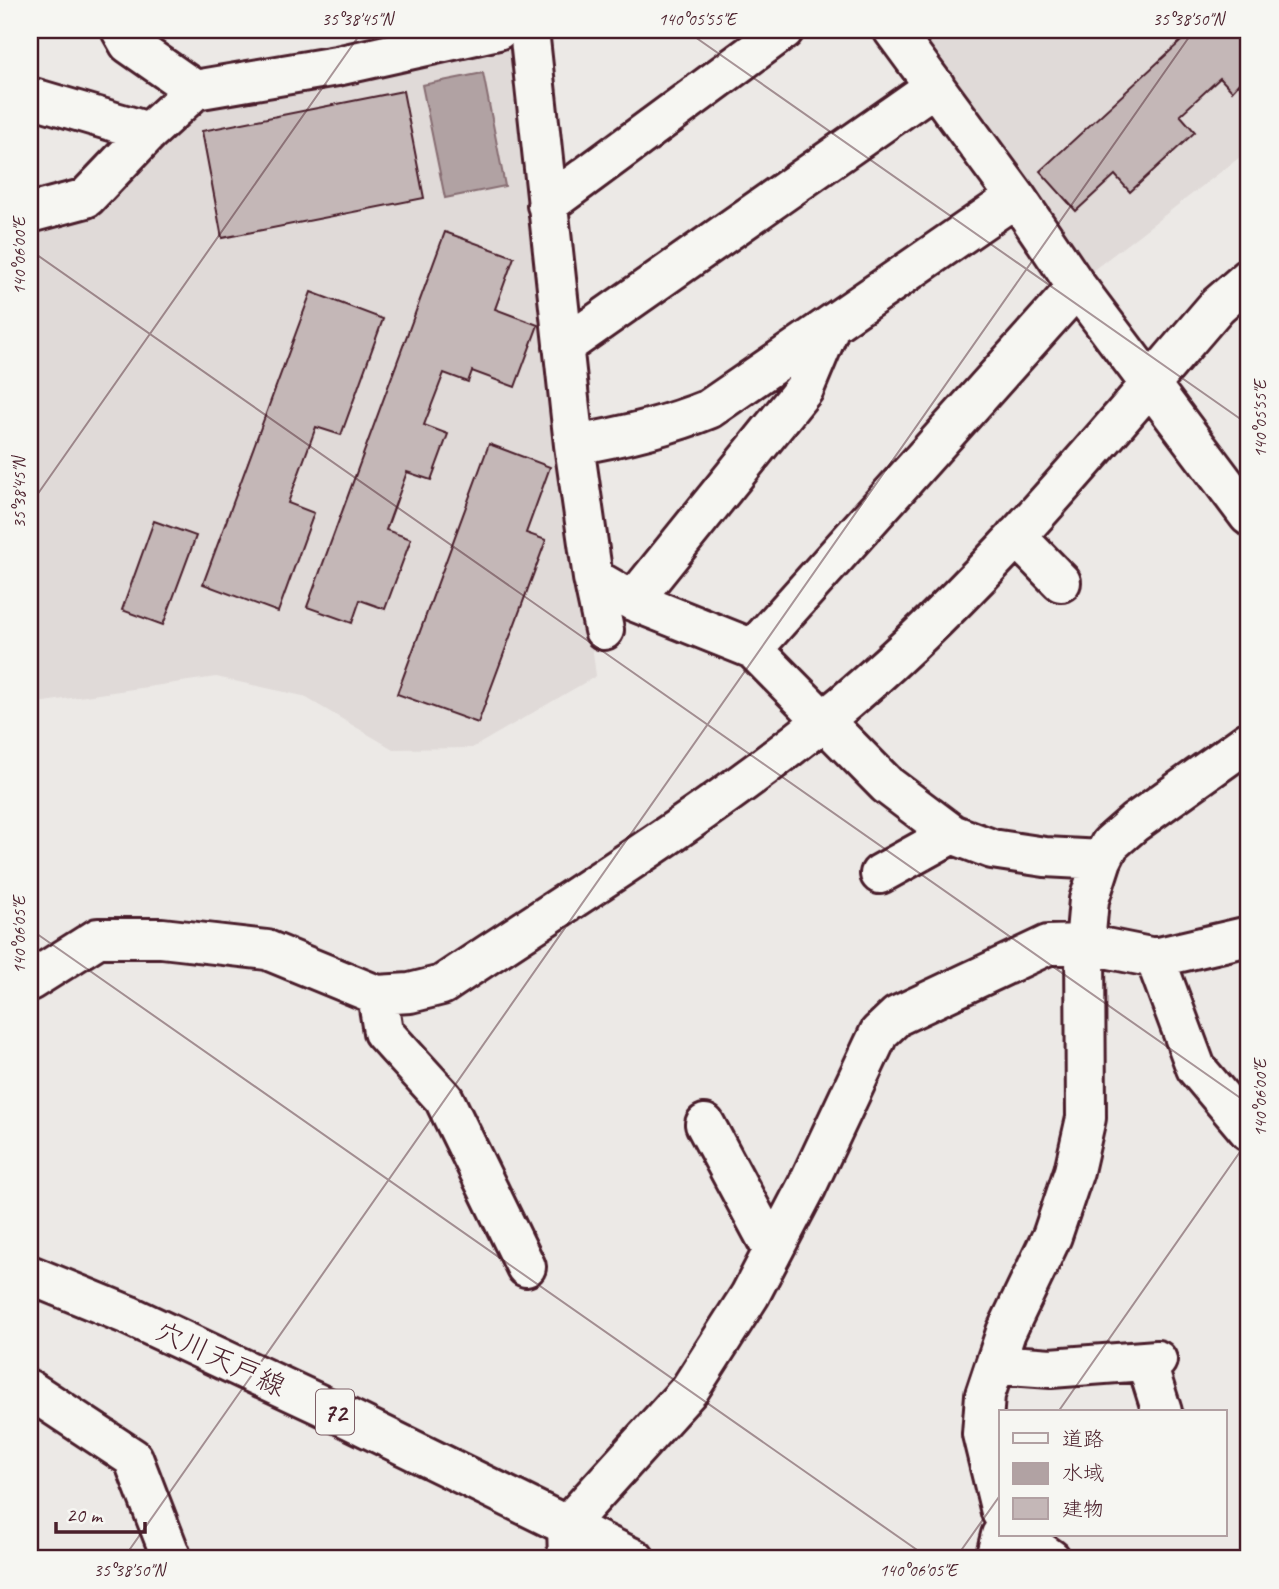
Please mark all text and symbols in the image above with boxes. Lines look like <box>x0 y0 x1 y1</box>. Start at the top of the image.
text: 35°38'45"N <box>322 8 396 30</box>
text: 140°05'55"E <box>658 8 738 30</box>
text: 35°38'50"N <box>1153 8 1227 30</box>
text: 140°06'00"E <box>8 215 30 295</box>
text: 140°05'55"E <box>1249 378 1271 458</box>
text: 35°38'45"N <box>8 454 30 528</box>
text: 140°06'05"E <box>8 894 30 974</box>
text: 140°06'00"E <box>1249 1057 1271 1137</box>
street label: 穴川天戸線 <box>150 1313 292 1404</box>
road number: 72 <box>316 1390 354 1434</box>
legend <box>999 1410 1226 1536</box>
text: 道路 <box>1062 1426 1104 1452</box>
text: 水域 <box>1062 1460 1104 1486</box>
scale bar <box>56 1491 145 1535</box>
text: 建物 <box>1062 1496 1104 1522</box>
text: 20 m <box>66 1502 104 1528</box>
text: 35°38'50"N <box>94 1559 168 1581</box>
text: 140°06'05"E <box>879 1559 959 1581</box>

